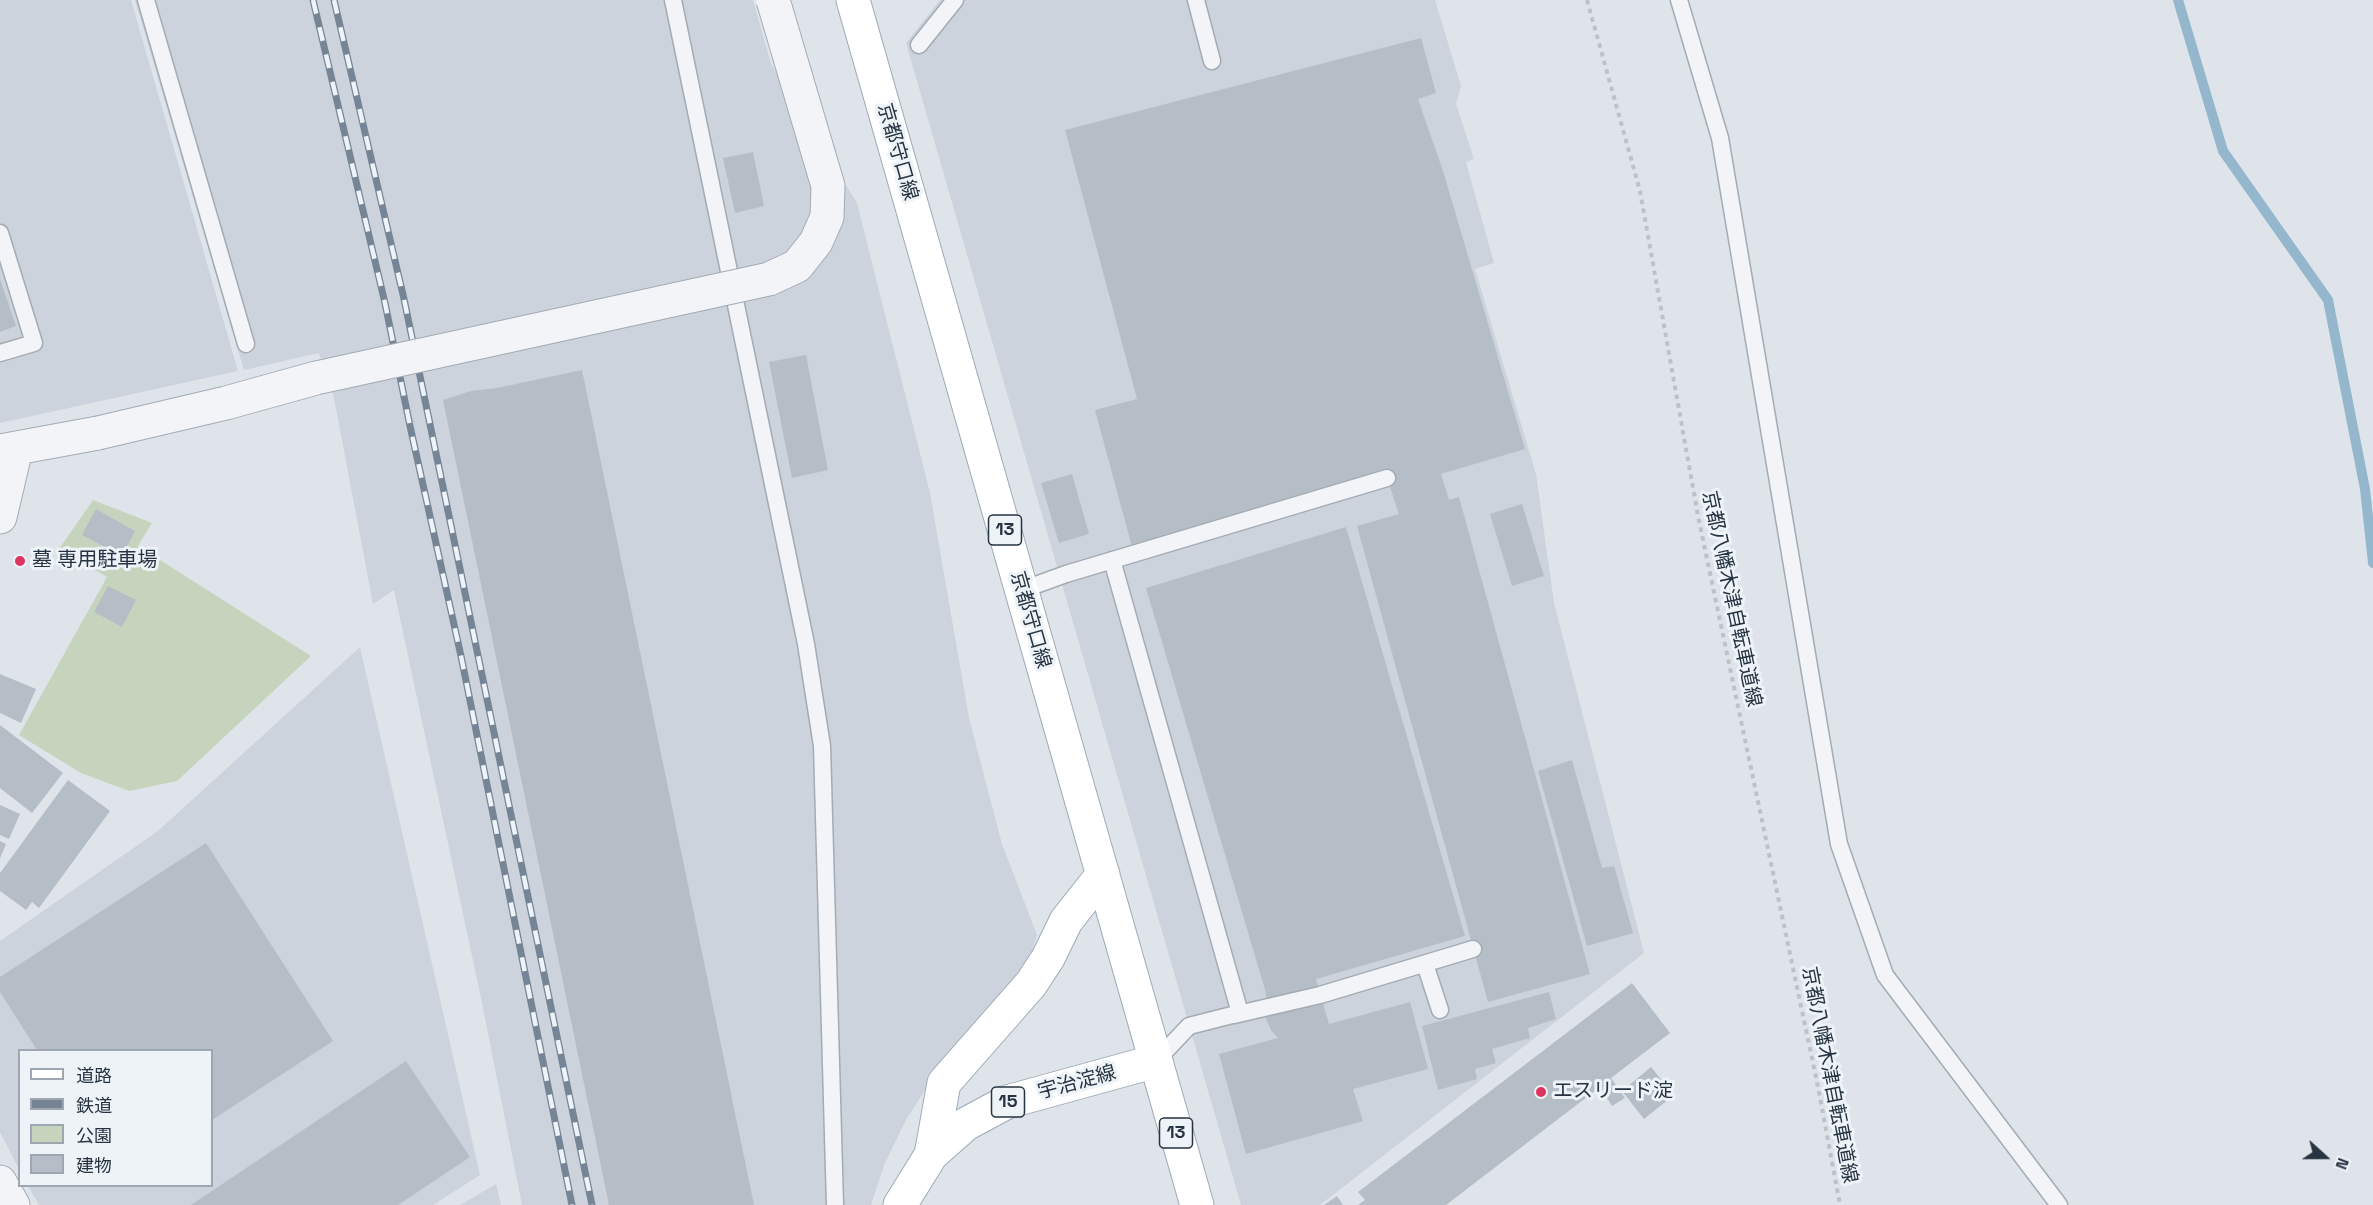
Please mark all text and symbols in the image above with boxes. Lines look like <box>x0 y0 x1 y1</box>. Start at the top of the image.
street label: 京都守口線 <box>872 101 922 203</box>
street label: 京都八幡木津自転車道線 <box>1696 489 1766 709</box>
road number: 13 <box>988 515 1022 545</box>
place label: 墓 専用駐車場 <box>32 549 157 573</box>
marker: 墓 専用駐車場 <box>13 554 27 568</box>
street label: 京都守口線 <box>1005 569 1055 671</box>
street label: 京都八幡木津自転車道線 <box>1796 965 1862 1185</box>
legend <box>18 1049 213 1187</box>
street label: 宇治淀線 <box>1035 1061 1119 1105</box>
text: 道路 <box>76 1064 112 1087</box>
place label: エスリード淀 <box>1553 1080 1673 1104</box>
marker: エスリード淀 <box>1534 1085 1548 1099</box>
road number: 15 <box>992 1087 1024 1117</box>
text: 鉄道 <box>76 1094 112 1117</box>
road number: 13 <box>1160 1118 1192 1148</box>
text: 公園 <box>76 1124 112 1147</box>
north arrow <box>2295 1127 2355 1187</box>
text: 建物 <box>76 1154 112 1177</box>
text: N <box>2331 1155 2354 1172</box>

